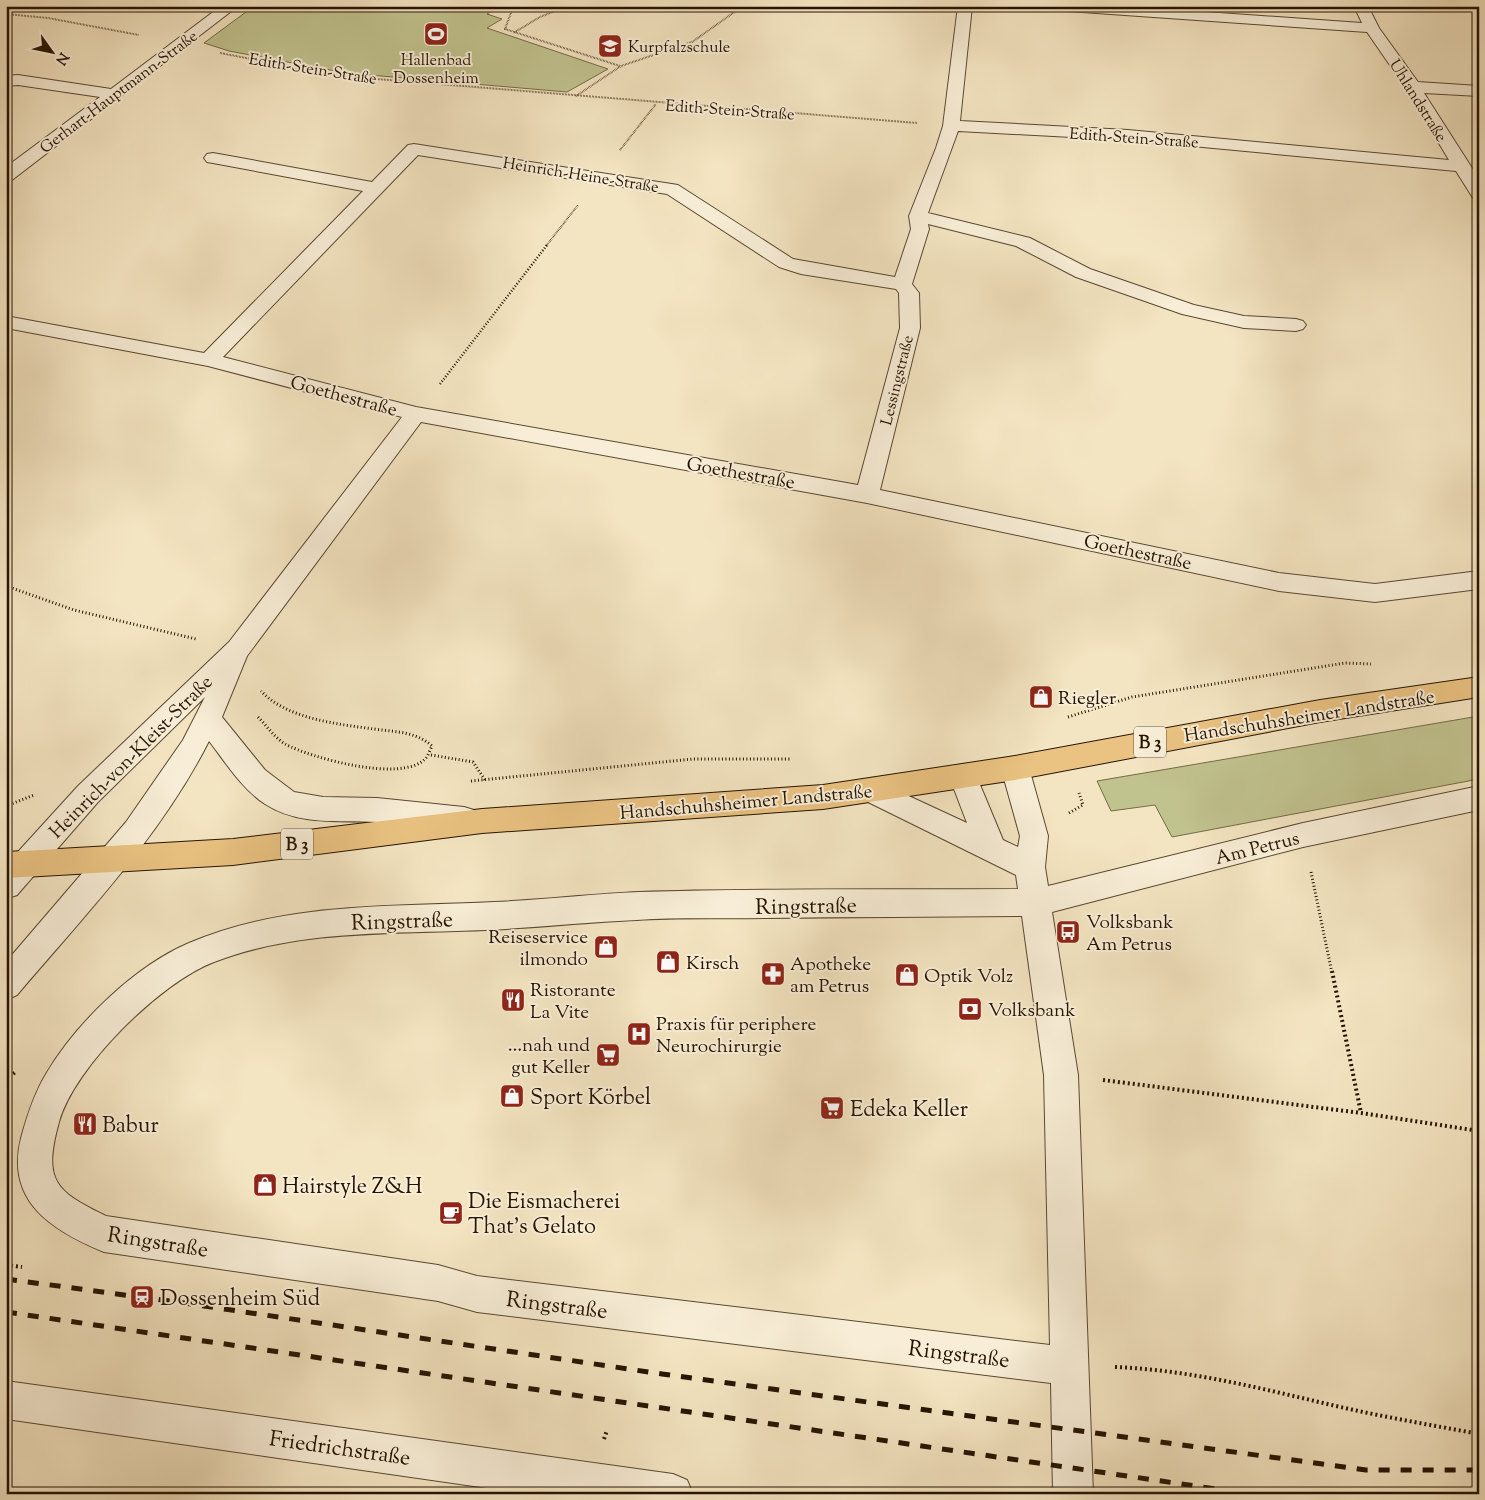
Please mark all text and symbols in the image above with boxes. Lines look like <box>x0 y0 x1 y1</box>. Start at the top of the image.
sports icon: Hallenbad Dossenheim <box>423 21 449 47</box>
street label: Gerhart-Hauptmann-Straße <box>36 26 203 160</box>
north arrow <box>28 28 78 78</box>
school or university icon: Kurpfalzschule <box>597 33 623 59</box>
place label: Kurpfalzschule <box>628 37 730 60</box>
text: N <box>50 48 73 68</box>
street label: Edith-Stein-Straße <box>247 49 378 92</box>
place label: Hallenbad Dossenheim <box>393 50 479 91</box>
street label: Uhlandstraße <box>1382 56 1451 147</box>
street label: Edith-Stein-Straße <box>665 96 795 127</box>
street label: Edith-Stein-Straße <box>1069 124 1199 155</box>
street label: Heinrich-Heine-Straße <box>501 153 660 200</box>
street label: Lessingstraße <box>876 333 921 428</box>
street label: Goethestraße <box>287 370 400 425</box>
street label: Goethestraße <box>684 452 797 497</box>
street label: Goethestraße <box>1081 529 1194 578</box>
street label: Heinrich-von-Kleist-Straße <box>44 670 220 846</box>
shop icon: Riegler <box>1028 684 1054 710</box>
street label: Handschuhsheimer Landstraße <box>1182 684 1437 751</box>
place label: Riegler <box>1058 686 1116 713</box>
road number: B 3 <box>1134 726 1166 758</box>
street label: Handschuhsheimer Landstraße <box>619 779 874 828</box>
street label: Am Petrus <box>1213 826 1303 873</box>
road number: B 3 <box>281 829 313 860</box>
street label: Ringstraße <box>755 891 857 925</box>
street label: Ringstraße <box>351 905 454 941</box>
place label: Volksbank Am Petrus <box>1086 910 1174 959</box>
bus stop icon: Volksbank Am Petrus <box>1055 919 1081 945</box>
place label: Reiseservice ilmondo <box>488 925 588 974</box>
shop icon: Reiseservice ilmondo <box>593 934 619 960</box>
shop icon: Kirsch <box>655 949 681 975</box>
place label: Kirsch <box>686 951 739 978</box>
place label: Apotheke am Petrus <box>790 952 871 1001</box>
pharmacy icon: Apotheke am Petrus <box>760 961 786 987</box>
shop icon: Optik Volz <box>894 962 920 988</box>
place label: Optik Volz <box>924 964 1013 991</box>
place label: Ristorante La Vite <box>530 978 616 1027</box>
restaurant icon: Ristorante La Vite <box>500 987 526 1013</box>
bank icon: Volksbank <box>957 996 983 1022</box>
place label: Volksbank <box>988 998 1076 1025</box>
place label: Praxis für periphere Neurochirurgie <box>656 1012 817 1061</box>
hospital icon: Praxis für periphere Neurochirurgie <box>626 1021 652 1047</box>
place label: …nah und gut Keller <box>508 1033 590 1082</box>
supermarket icon: …nah und gut Keller <box>595 1042 621 1068</box>
shop icon: Sport Körbel <box>499 1083 525 1109</box>
place label: Sport Körbel <box>530 1083 651 1115</box>
supermarket icon: Edeka Keller <box>819 1095 845 1121</box>
place label: Edeka Keller <box>850 1095 968 1127</box>
restaurant icon: Babur <box>72 1111 98 1137</box>
place label: Babur <box>102 1111 159 1143</box>
shop icon: Hairstyle Z&H <box>252 1172 278 1198</box>
place label: Hairstyle Z&H <box>282 1172 422 1204</box>
place label: Die Eismacherei That's Gelato <box>468 1187 620 1244</box>
cafe icon: Die Eismacherei That's Gelato <box>438 1200 464 1226</box>
street label: Ringstraße <box>105 1220 210 1268</box>
station icon: Dossenheim Süd <box>129 1284 155 1310</box>
place label: Dossenheim Süd <box>160 1284 320 1316</box>
street label: Ringstraße <box>504 1285 609 1329</box>
street label: Ringstraße <box>906 1334 1011 1378</box>
street label: Friedrichstraße <box>267 1424 412 1476</box>

